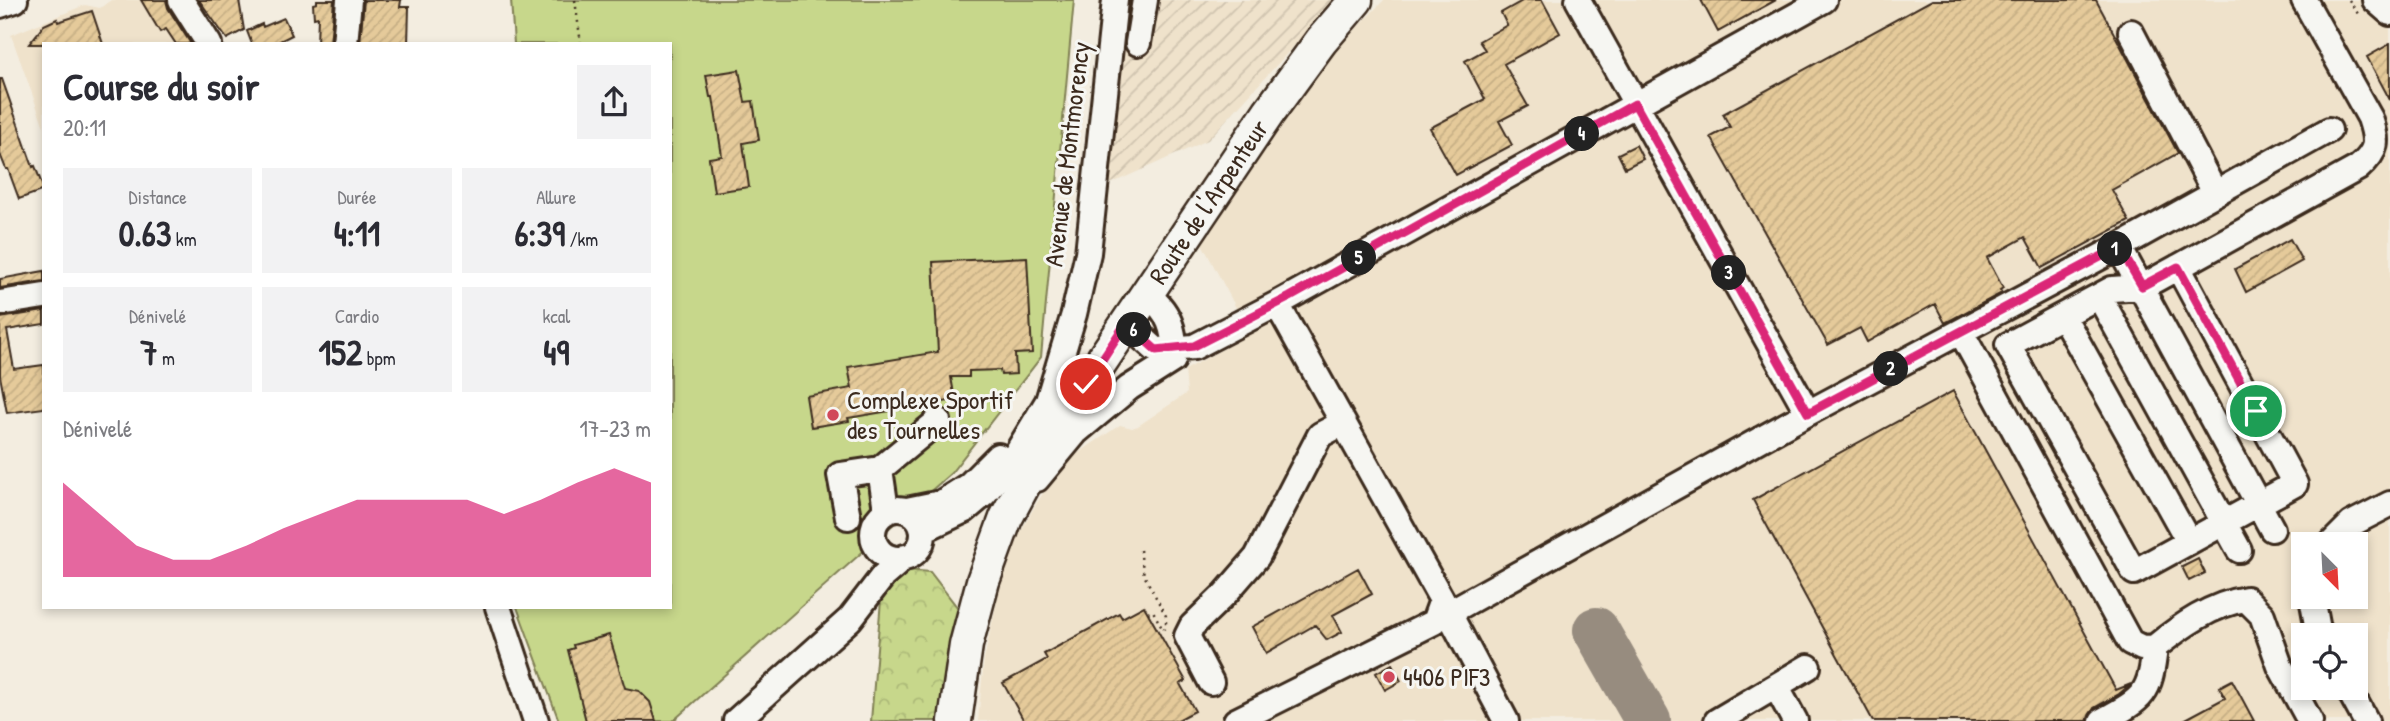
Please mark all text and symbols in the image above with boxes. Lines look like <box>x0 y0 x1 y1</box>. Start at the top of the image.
street label: Avenue de Montmorency <box>1035 39 1098 268</box>
text: Course du soir <box>63 60 259 112</box>
button: share <box>577 65 651 139</box>
text: 20:11 <box>63 112 106 143</box>
street label: Route de l'Arpenteur <box>1140 112 1276 291</box>
pin: 4 <box>1564 116 1600 152</box>
text: 4 <box>1578 120 1585 146</box>
text: Distance <box>129 184 187 210</box>
text: Durée <box>337 184 377 210</box>
text: Allure <box>536 184 576 210</box>
text: 0.63 <box>119 210 171 257</box>
text: 4:11 <box>334 210 380 257</box>
text: 6:39 <box>514 210 565 257</box>
text: km <box>171 226 197 252</box>
text: /km <box>565 226 598 252</box>
pin: 1 <box>2098 232 2132 266</box>
text: 1 <box>2111 235 2118 261</box>
pin: 5 <box>1342 240 1376 276</box>
text: 5 <box>1354 244 1363 270</box>
pin: 3 <box>1712 256 1746 290</box>
text: 3 <box>1724 259 1733 285</box>
text: Dénivelé <box>129 303 186 329</box>
text: Cardio <box>335 303 379 329</box>
text: kcal <box>542 303 570 329</box>
pin: 6 <box>1116 312 1152 348</box>
text: 6 <box>1130 316 1137 342</box>
text: 7 <box>140 329 158 376</box>
text: 152 <box>318 329 362 376</box>
text: 49 <box>543 329 569 376</box>
text: m <box>158 345 175 371</box>
text: bpm <box>362 345 396 371</box>
pin: 2 <box>1874 352 1909 386</box>
pin <box>1056 354 1116 414</box>
text: 2 <box>1886 355 1895 381</box>
icon: check <box>1067 365 1105 403</box>
pin <box>2226 381 2286 441</box>
place label: Complexe Sportif des Tournelles <box>847 382 1014 447</box>
icon: arrive <box>2237 392 2275 430</box>
marker: Complexe Sportif des Tournelles <box>825 407 841 423</box>
text: Dénivelé <box>63 413 132 444</box>
text: 17–23 m <box>580 413 651 444</box>
north arrow <box>2291 532 2368 609</box>
map controls <box>2291 532 2368 700</box>
button: locate <box>2291 623 2368 700</box>
place label: 4406 PIF3 <box>1403 659 1491 694</box>
marker: 4406 PIF3 <box>1381 669 1397 685</box>

